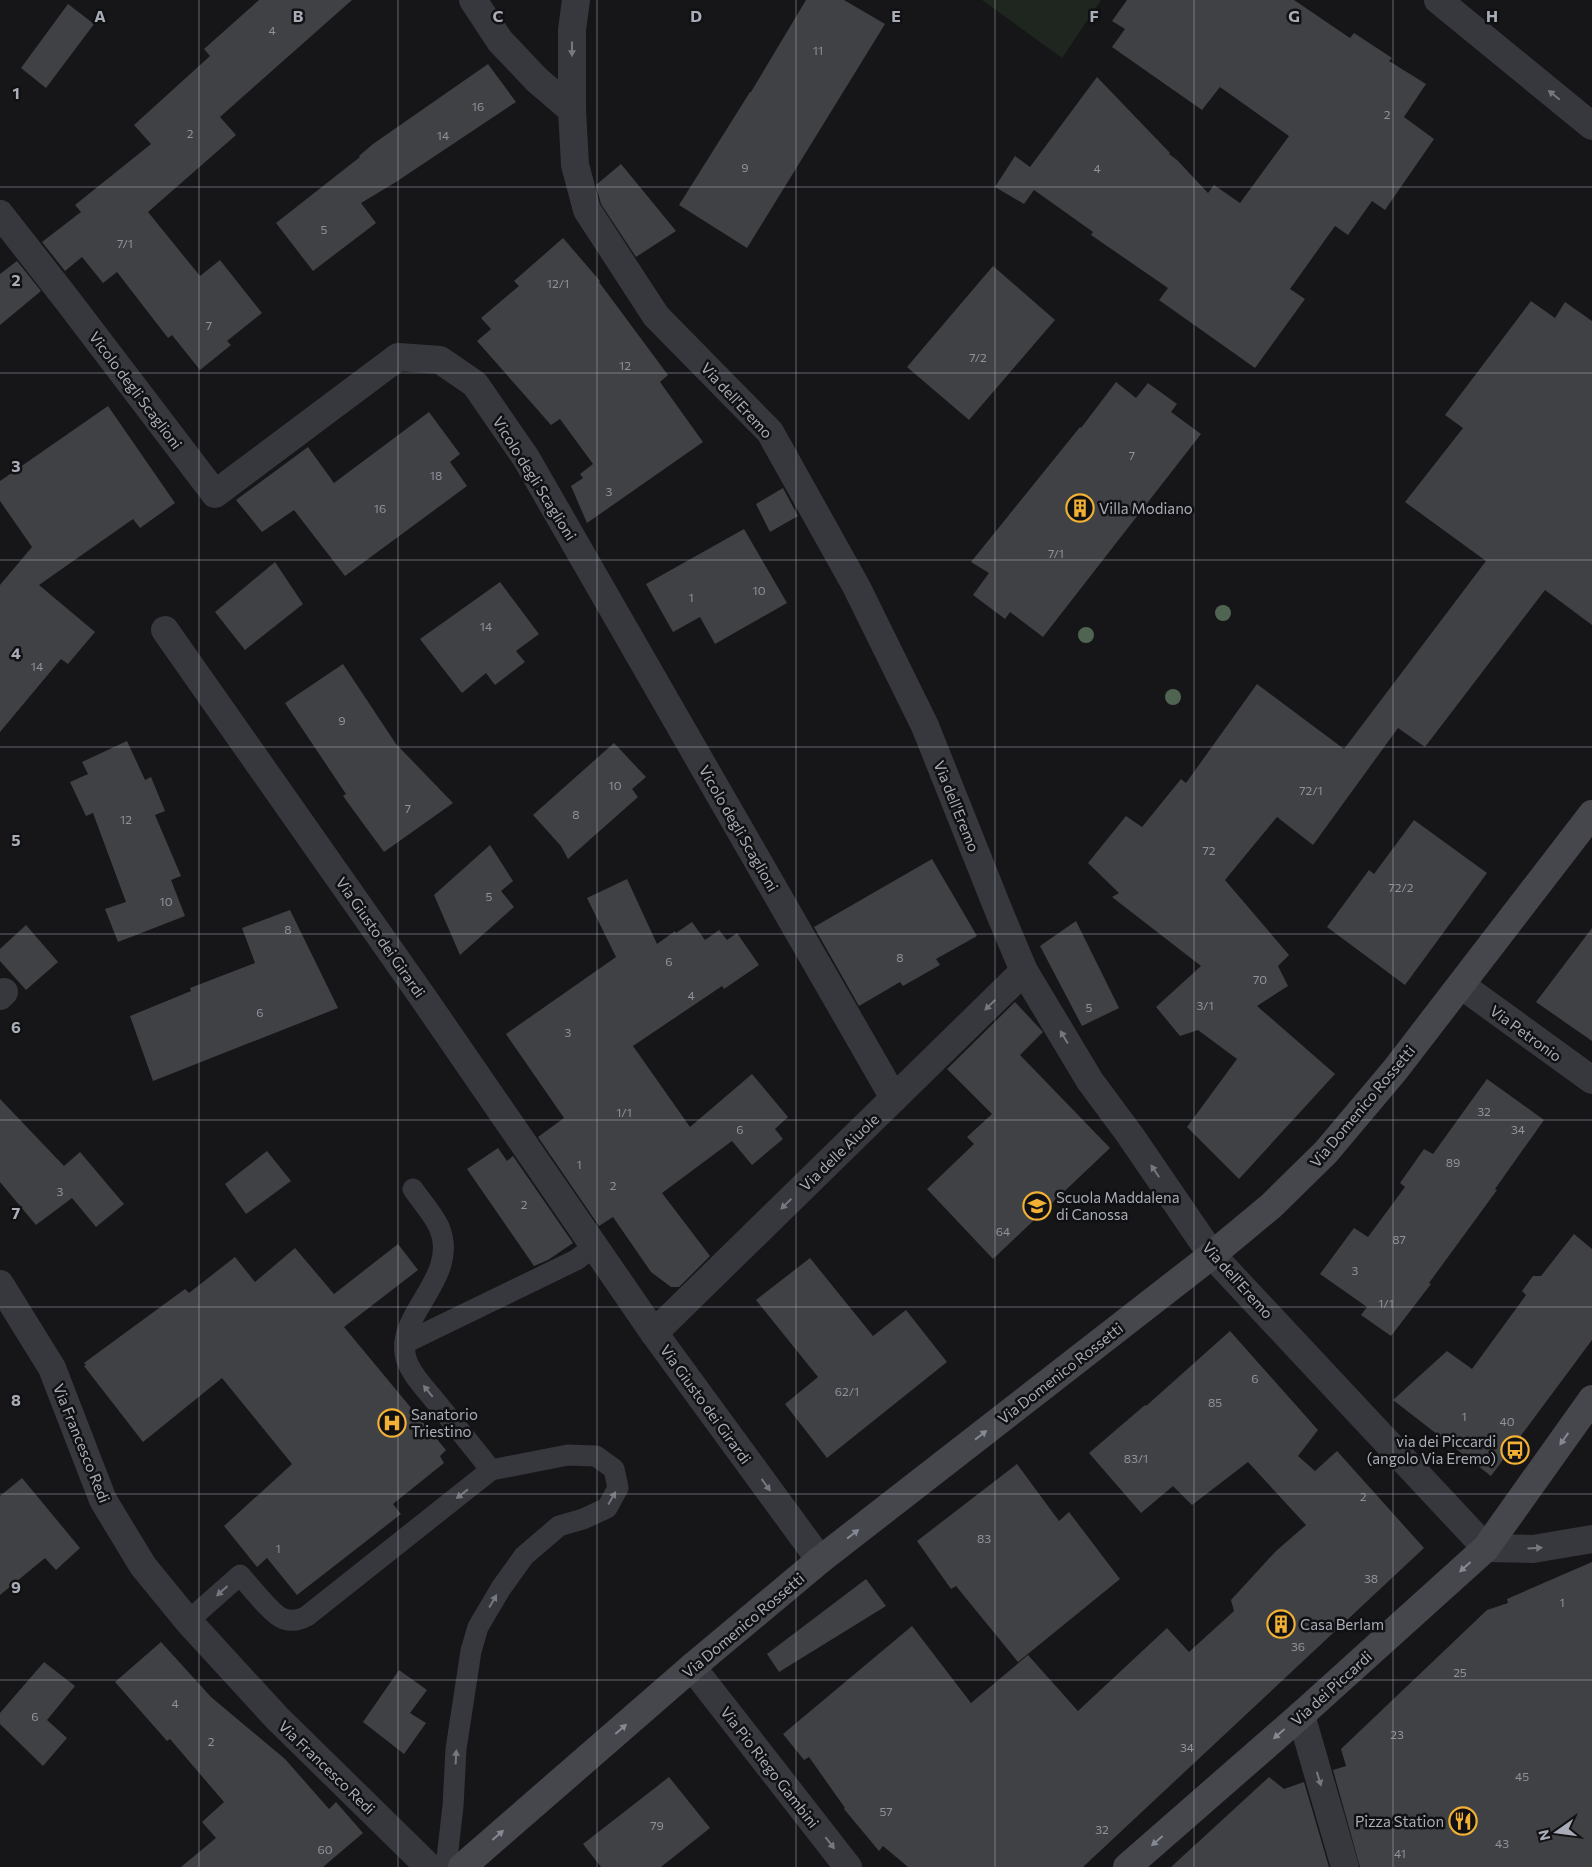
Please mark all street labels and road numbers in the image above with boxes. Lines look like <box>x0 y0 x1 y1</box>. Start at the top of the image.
street label: Vicolo degli Scaglioni <box>86 328 186 452</box>
street label: Via dell'Eremo <box>697 358 777 442</box>
street label: Vicolo degli Scaglioni <box>490 413 580 543</box>
street label: Via dell'Eremo <box>931 758 983 854</box>
street label: Vicolo degli Scaglioni <box>696 762 782 894</box>
street label: Via Giusto dei Girardi <box>333 873 429 1001</box>
street label: Via Petronio <box>1487 1001 1565 1065</box>
street label: Via Domenico Rossetti <box>1306 1041 1418 1171</box>
street label: Via delle Aiuole <box>796 1110 882 1194</box>
street label: Via dell'Eremo <box>1199 1238 1277 1322</box>
street label: Via Domenico Rossetti <box>994 1319 1126 1427</box>
street label: Via Giusto dei Girardi <box>657 1341 755 1467</box>
street label: Via Francesco Redi <box>50 1381 114 1505</box>
street label: Via Domenico Rossetti <box>678 1569 808 1681</box>
street label: Via dei Piccardi <box>1287 1647 1375 1729</box>
street label: Via Pio Riego Gambini <box>717 1703 823 1831</box>
street label: Via Francesco Redi <box>275 1716 379 1818</box>

